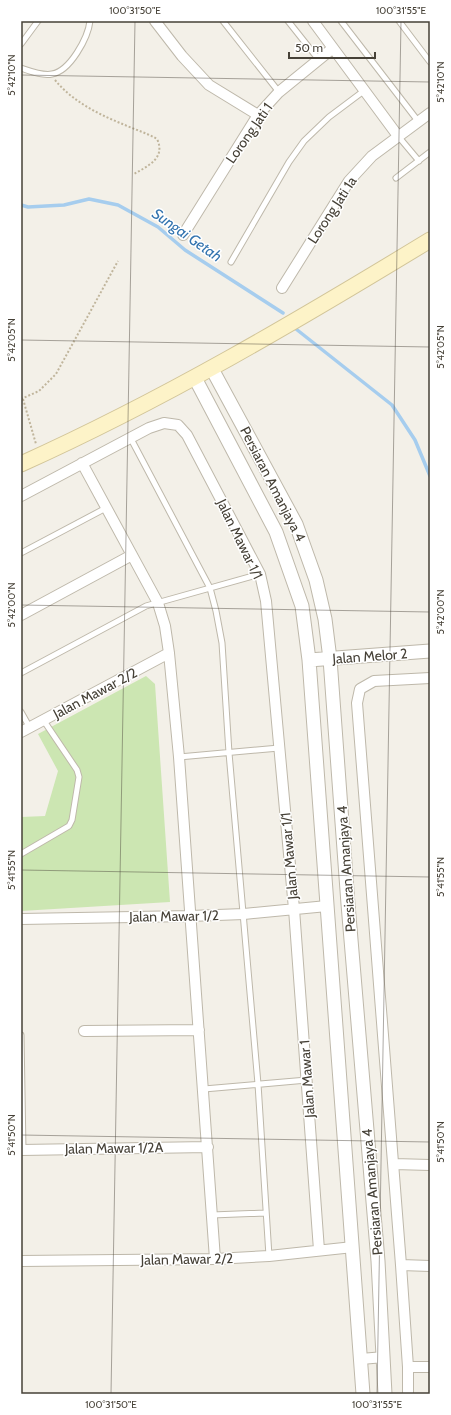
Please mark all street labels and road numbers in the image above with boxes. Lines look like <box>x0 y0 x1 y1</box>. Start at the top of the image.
street label: Lorong Jati 1 <box>222 99 276 167</box>
street label: Lorong Jati 1a <box>304 173 361 247</box>
street label: Persiaran Amanjaya 4 <box>236 423 310 545</box>
street label: Jalan Mawar 1/1 <box>212 495 267 582</box>
street label: Jalan Melor 2 <box>331 644 408 668</box>
street label: Jalan Mawar 2/2 <box>49 663 140 723</box>
street label: Persiaran Amanjaya 4 <box>333 805 359 933</box>
street label: Jalan Mawar 1/1 <box>276 812 302 901</box>
street label: Jalan Mawar 1/2 <box>128 906 219 926</box>
street label: Jalan Mawar 1 <box>295 1039 319 1119</box>
street label: Persiaran Amanjaya 4 <box>358 1128 386 1256</box>
street label: Jalan Mawar 1/2A <box>64 1138 164 1158</box>
street label: Jalan Mawar 2/2 <box>140 1249 233 1269</box>

